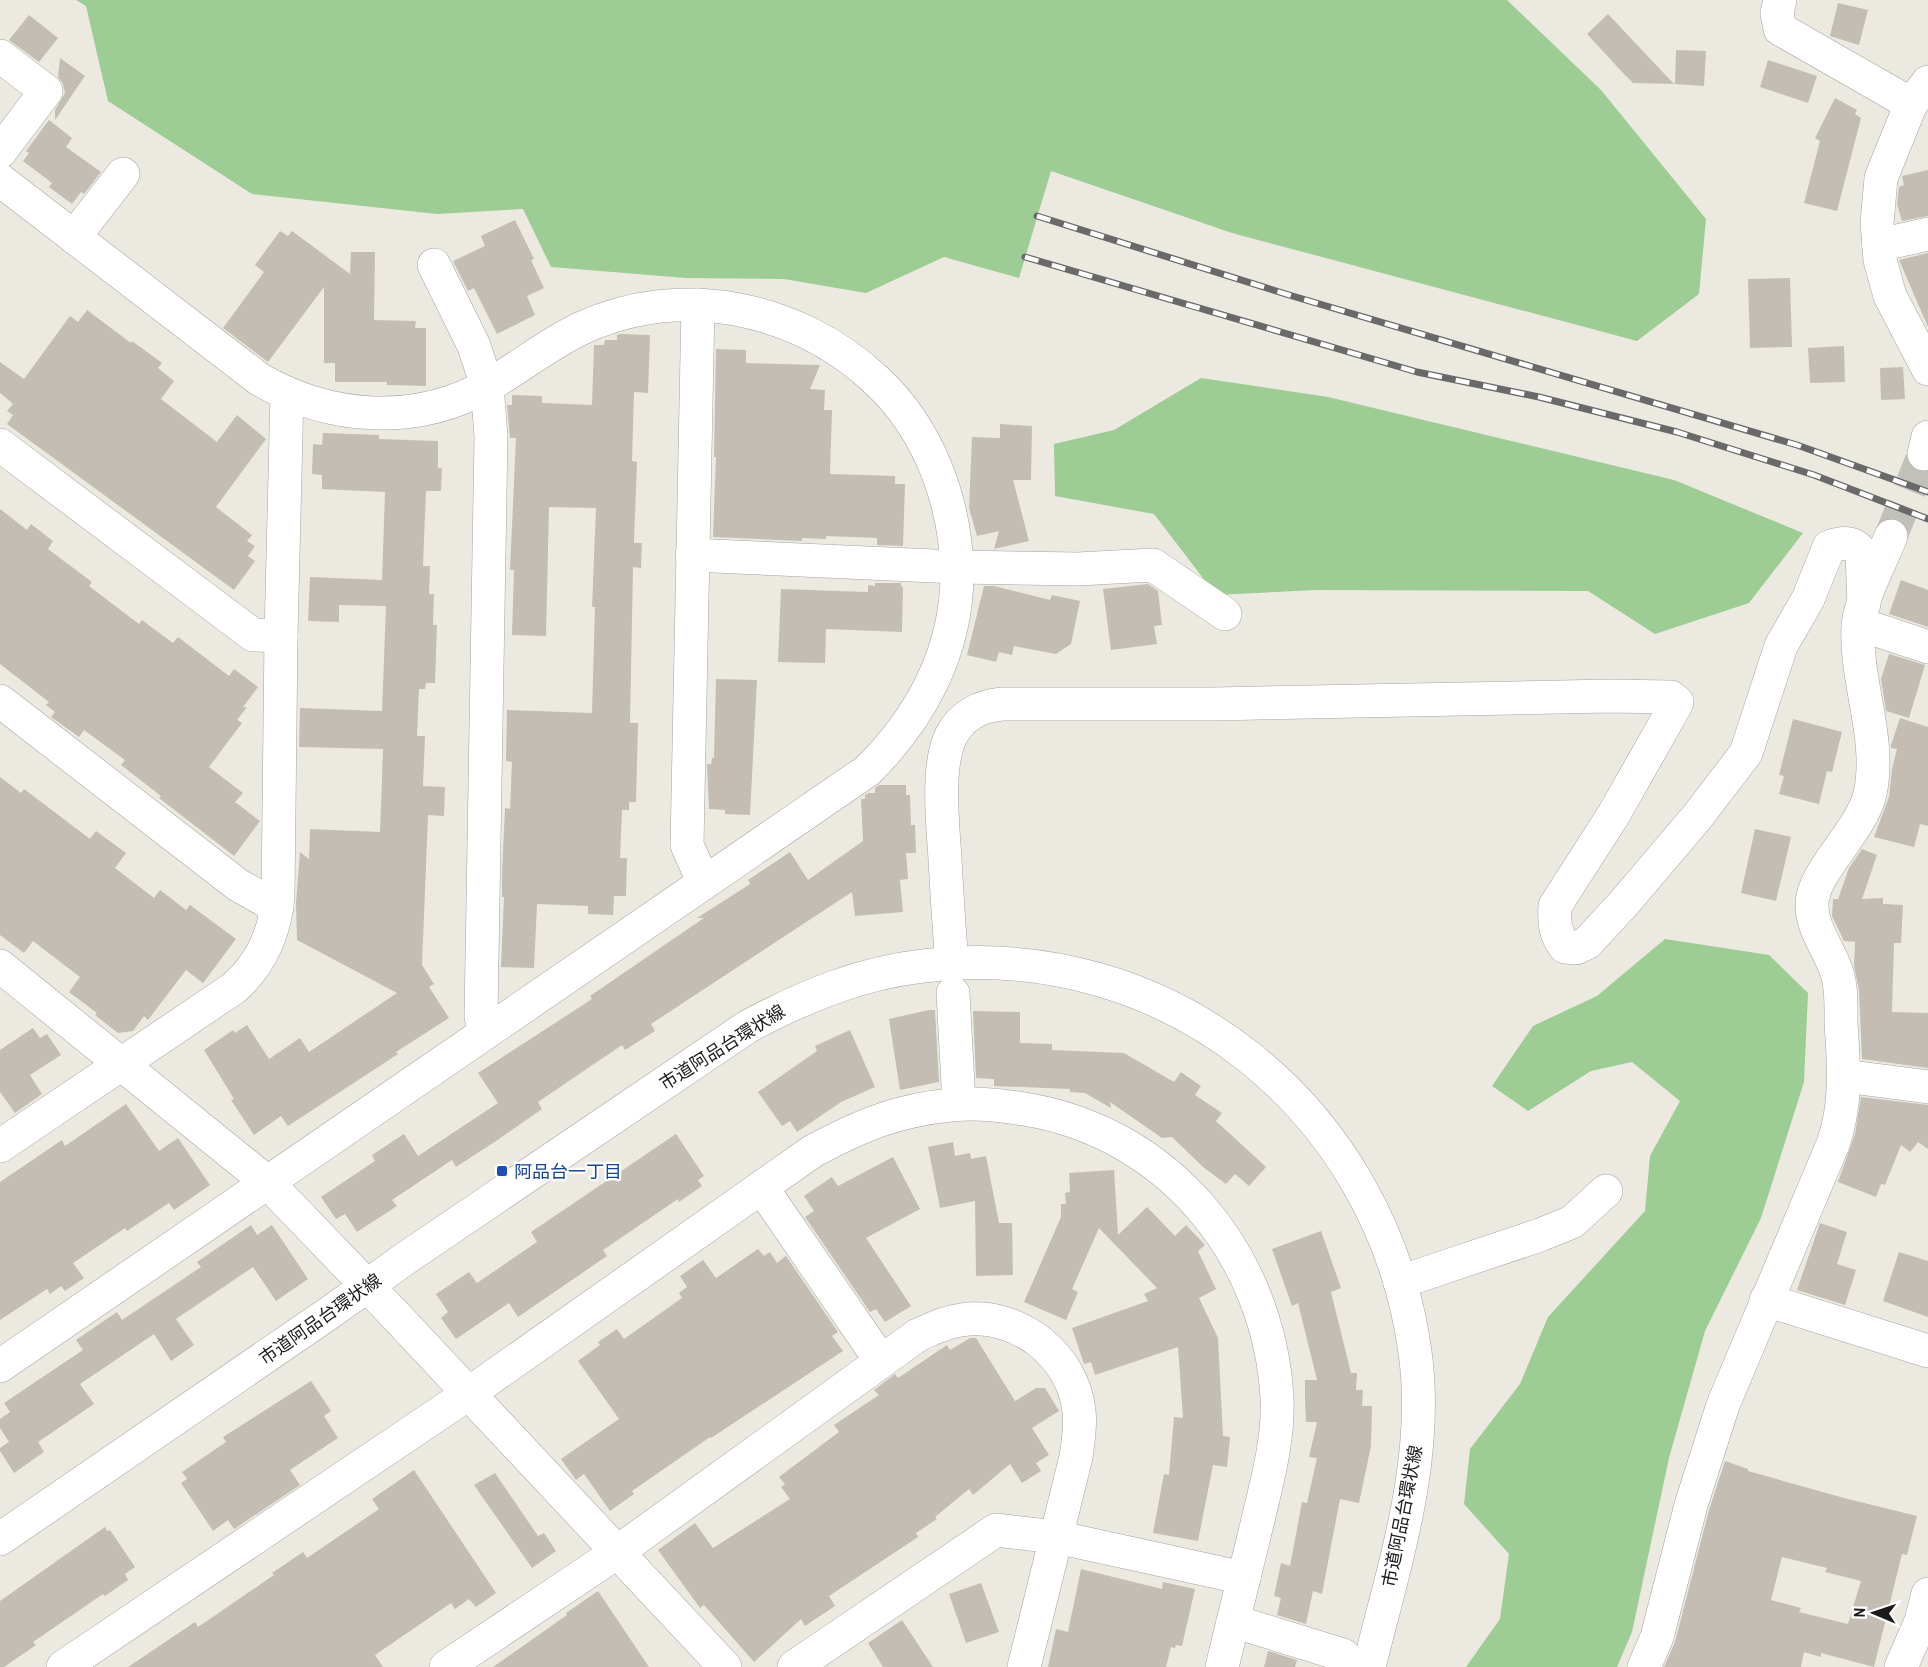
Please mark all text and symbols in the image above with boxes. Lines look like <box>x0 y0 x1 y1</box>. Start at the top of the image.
street label: 市道阿品台環状線 <box>654 998 790 1096</box>
place label: 阿品台一丁目 <box>514 1159 622 1184</box>
marker: 阿品台一丁目 <box>495 1164 509 1178</box>
street label: 市道阿品台環状線 <box>254 1267 386 1371</box>
street label: 市道阿品台環状線 <box>1376 1443 1428 1589</box>
north arrow <box>1844 1583 1904 1643</box>
text: N <box>1848 1607 1870 1618</box>

